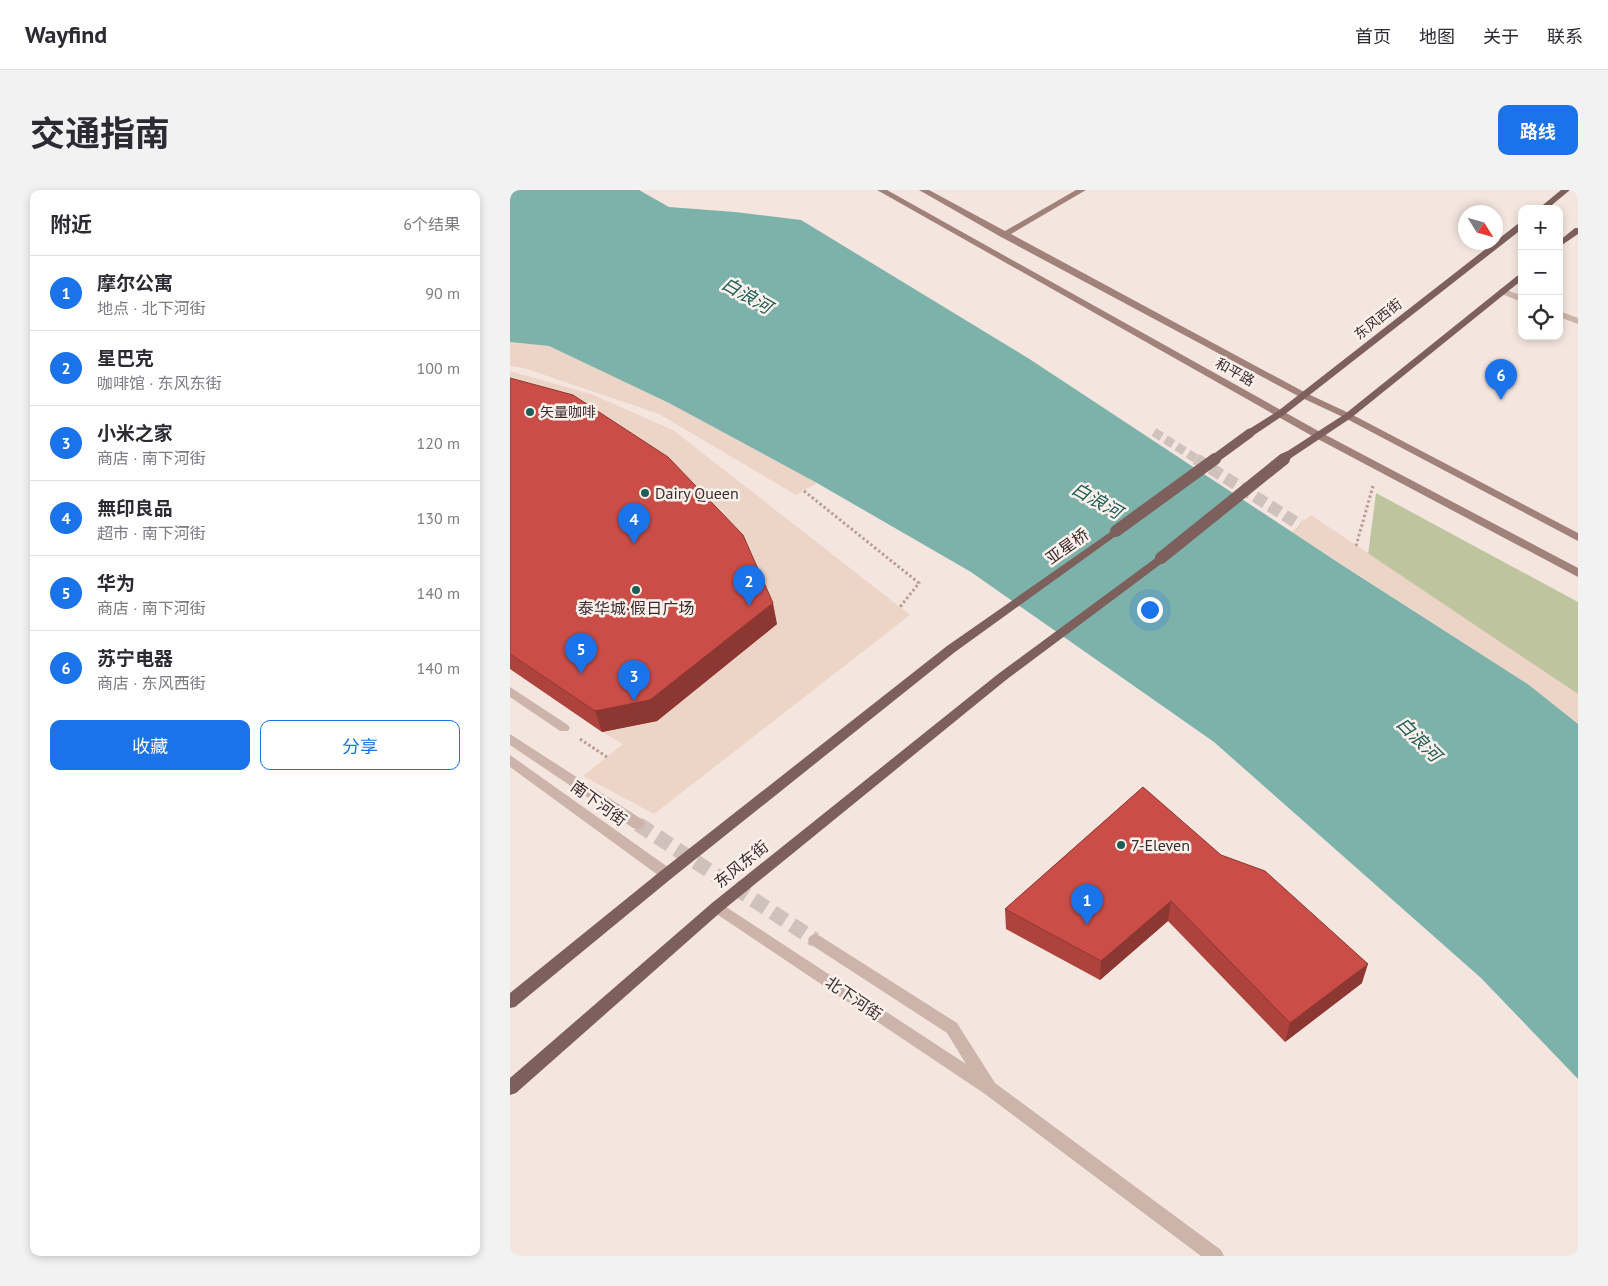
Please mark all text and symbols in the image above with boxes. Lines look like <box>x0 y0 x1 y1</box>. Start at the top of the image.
text: Wayfind <box>25 19 107 50</box>
text: 首页 <box>1355 25 1391 48</box>
text: 地图 <box>1419 25 1455 48</box>
text: 关于 <box>1483 25 1519 48</box>
text: 联系 <box>1547 25 1583 48</box>
button: 路线 <box>1498 105 1578 155</box>
text: 交通指南 <box>30 110 170 156</box>
north arrow <box>1458 205 1503 250</box>
map controls <box>1518 205 1563 340</box>
button: + <box>1518 205 1563 250</box>
text: 附近 <box>50 211 92 238</box>
text: 6个结果 <box>403 214 460 234</box>
button: − <box>1518 250 1563 295</box>
text: 摩尔公寓 <box>97 271 173 295</box>
water label: 白浪河 <box>718 272 779 320</box>
text: 1 <box>61 283 71 303</box>
text: 90 m <box>425 283 460 303</box>
street label: 东风西街 <box>1350 295 1406 343</box>
button: locate <box>1518 295 1563 340</box>
text: 地点 · 北下河街 <box>97 298 206 318</box>
text: 星巴克 <box>97 346 154 370</box>
street label: 和平路 <box>1212 354 1258 390</box>
text: 2 <box>61 358 71 378</box>
text: 100 m <box>417 358 460 378</box>
pin: 6 <box>1485 359 1517 400</box>
text: 咖啡馆 · 东风东街 <box>97 373 222 393</box>
place label: 矢量咖啡 <box>540 403 596 421</box>
marker: 矢量咖啡 <box>524 406 536 418</box>
text: 小米之家 <box>97 421 173 445</box>
text: 3 <box>61 433 71 453</box>
text: 120 m <box>417 433 460 453</box>
text: 商店 · 南下河街 <box>97 448 206 468</box>
water label: 白浪河 <box>1068 477 1129 525</box>
place label: Dairy Queen <box>655 483 739 503</box>
marker: Dairy Queen <box>639 487 651 499</box>
text: 無印良品 <box>97 496 173 520</box>
pin: 4 <box>618 503 650 544</box>
text: 4 <box>61 508 71 528</box>
text: 130 m <box>417 508 460 528</box>
text: 超市 · 南下河街 <box>97 523 206 543</box>
street label: 亚星桥 <box>1042 524 1092 568</box>
pin: 2 <box>733 565 765 606</box>
text: 华为 <box>97 571 135 595</box>
text: 5 <box>61 583 71 603</box>
text: 140 m <box>417 583 460 603</box>
marker: 泰华城·假日广场 <box>630 584 642 596</box>
your location <box>1137 597 1163 623</box>
text: 商店 · 南下河街 <box>97 598 206 618</box>
place label: 泰华城·假日广场 <box>578 598 694 618</box>
pin: 5 <box>565 633 597 674</box>
text: 苏宁电器 <box>97 646 173 670</box>
text: 6 <box>61 658 71 678</box>
text: 140 m <box>417 658 460 678</box>
pin: 3 <box>618 660 650 701</box>
text: 商店 · 东风西街 <box>97 673 206 693</box>
water label: 白浪河 <box>1392 712 1448 768</box>
button: 收藏 <box>50 720 250 770</box>
button: 分享 <box>260 720 460 770</box>
street label: 南下河街 <box>567 776 631 830</box>
place label: 7-Eleven <box>1131 835 1190 855</box>
street label: 东风东街 <box>710 836 772 892</box>
marker: 7-Eleven <box>1115 839 1127 851</box>
pin: 1 <box>1071 884 1103 925</box>
street label: 北下河街 <box>822 972 886 1024</box>

